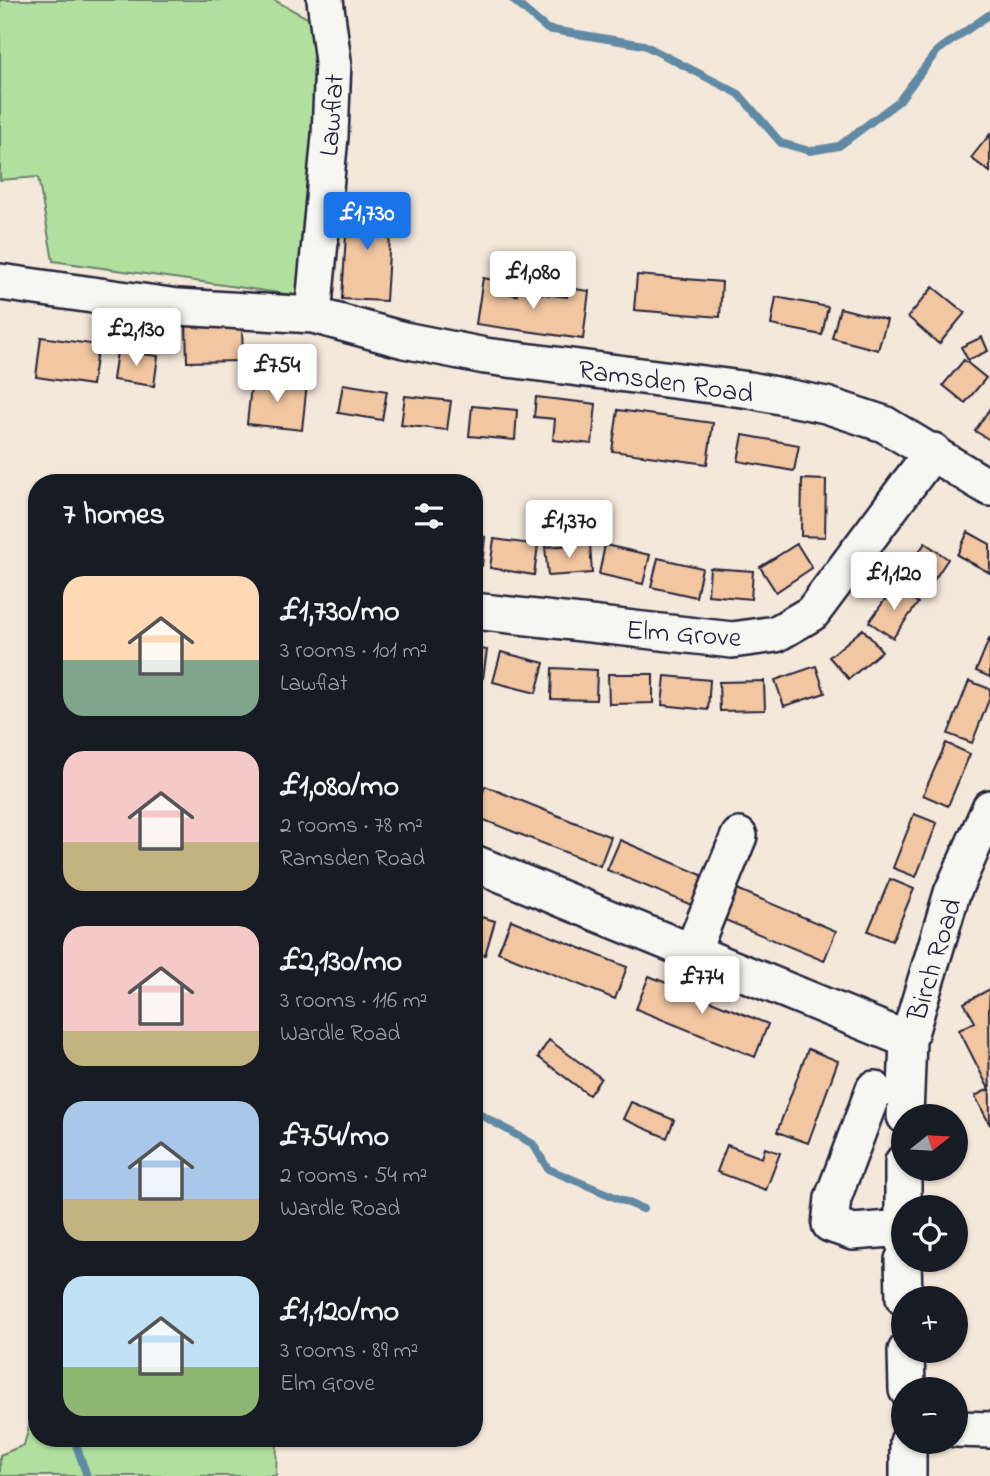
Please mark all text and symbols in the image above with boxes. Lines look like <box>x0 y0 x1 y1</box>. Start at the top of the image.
street label: Lawflat <box>310 73 357 158</box>
pin: £1,730 <box>310 192 424 252</box>
text: £1,730 <box>340 198 394 231</box>
pin: £1,080 <box>476 252 590 311</box>
text: £1,080 <box>506 257 560 290</box>
pin: £2,130 <box>79 308 193 368</box>
text: £2,130 <box>108 314 164 347</box>
pin: £754 <box>236 344 318 404</box>
text: £754 <box>254 350 300 383</box>
street label: Ramsden Road <box>575 351 756 416</box>
text: 7 homes <box>63 494 165 538</box>
icon: filters <box>410 497 448 535</box>
pin: £1,370 <box>512 500 626 560</box>
text: £1,370 <box>542 506 596 539</box>
pin: £1,120 <box>837 552 951 612</box>
text: £1,120 <box>867 558 921 591</box>
text: £1,730/mo <box>280 591 400 635</box>
icon: home <box>119 604 203 688</box>
street label: Elm Grove <box>625 611 743 660</box>
text: 3 rooms · 101 m² <box>280 635 427 668</box>
text: Lawflat <box>280 668 348 701</box>
text: £1,080/mo <box>280 766 399 810</box>
icon: home <box>119 779 203 863</box>
text: 2 rooms · 78 m² <box>280 810 423 843</box>
text: Ramsden Road <box>280 843 425 876</box>
street label: Birch Road <box>898 893 974 1027</box>
text: £2,130/mo <box>280 941 402 985</box>
icon: home <box>119 954 203 1038</box>
pin: £774 <box>661 956 743 1016</box>
text: £774 <box>681 962 723 995</box>
text: 3 rooms · 116 m² <box>280 985 427 1018</box>
text: Wardle Road <box>280 1018 400 1051</box>
north arrow <box>891 1104 968 1181</box>
map controls <box>891 1104 968 1454</box>
text: £754/mo <box>280 1116 389 1160</box>
icon: home <box>119 1129 203 1213</box>
text: 2 rooms · 54 m² <box>280 1160 427 1193</box>
text: Wardle Road <box>280 1193 400 1226</box>
button: locate <box>891 1195 968 1272</box>
button: + <box>891 1286 968 1363</box>
text: £1,120/mo <box>280 1291 399 1335</box>
icon: home <box>119 1304 203 1388</box>
text: 3 rooms · 89 m² <box>280 1335 418 1368</box>
text: Elm Grove <box>280 1368 375 1401</box>
button: − <box>891 1377 968 1454</box>

